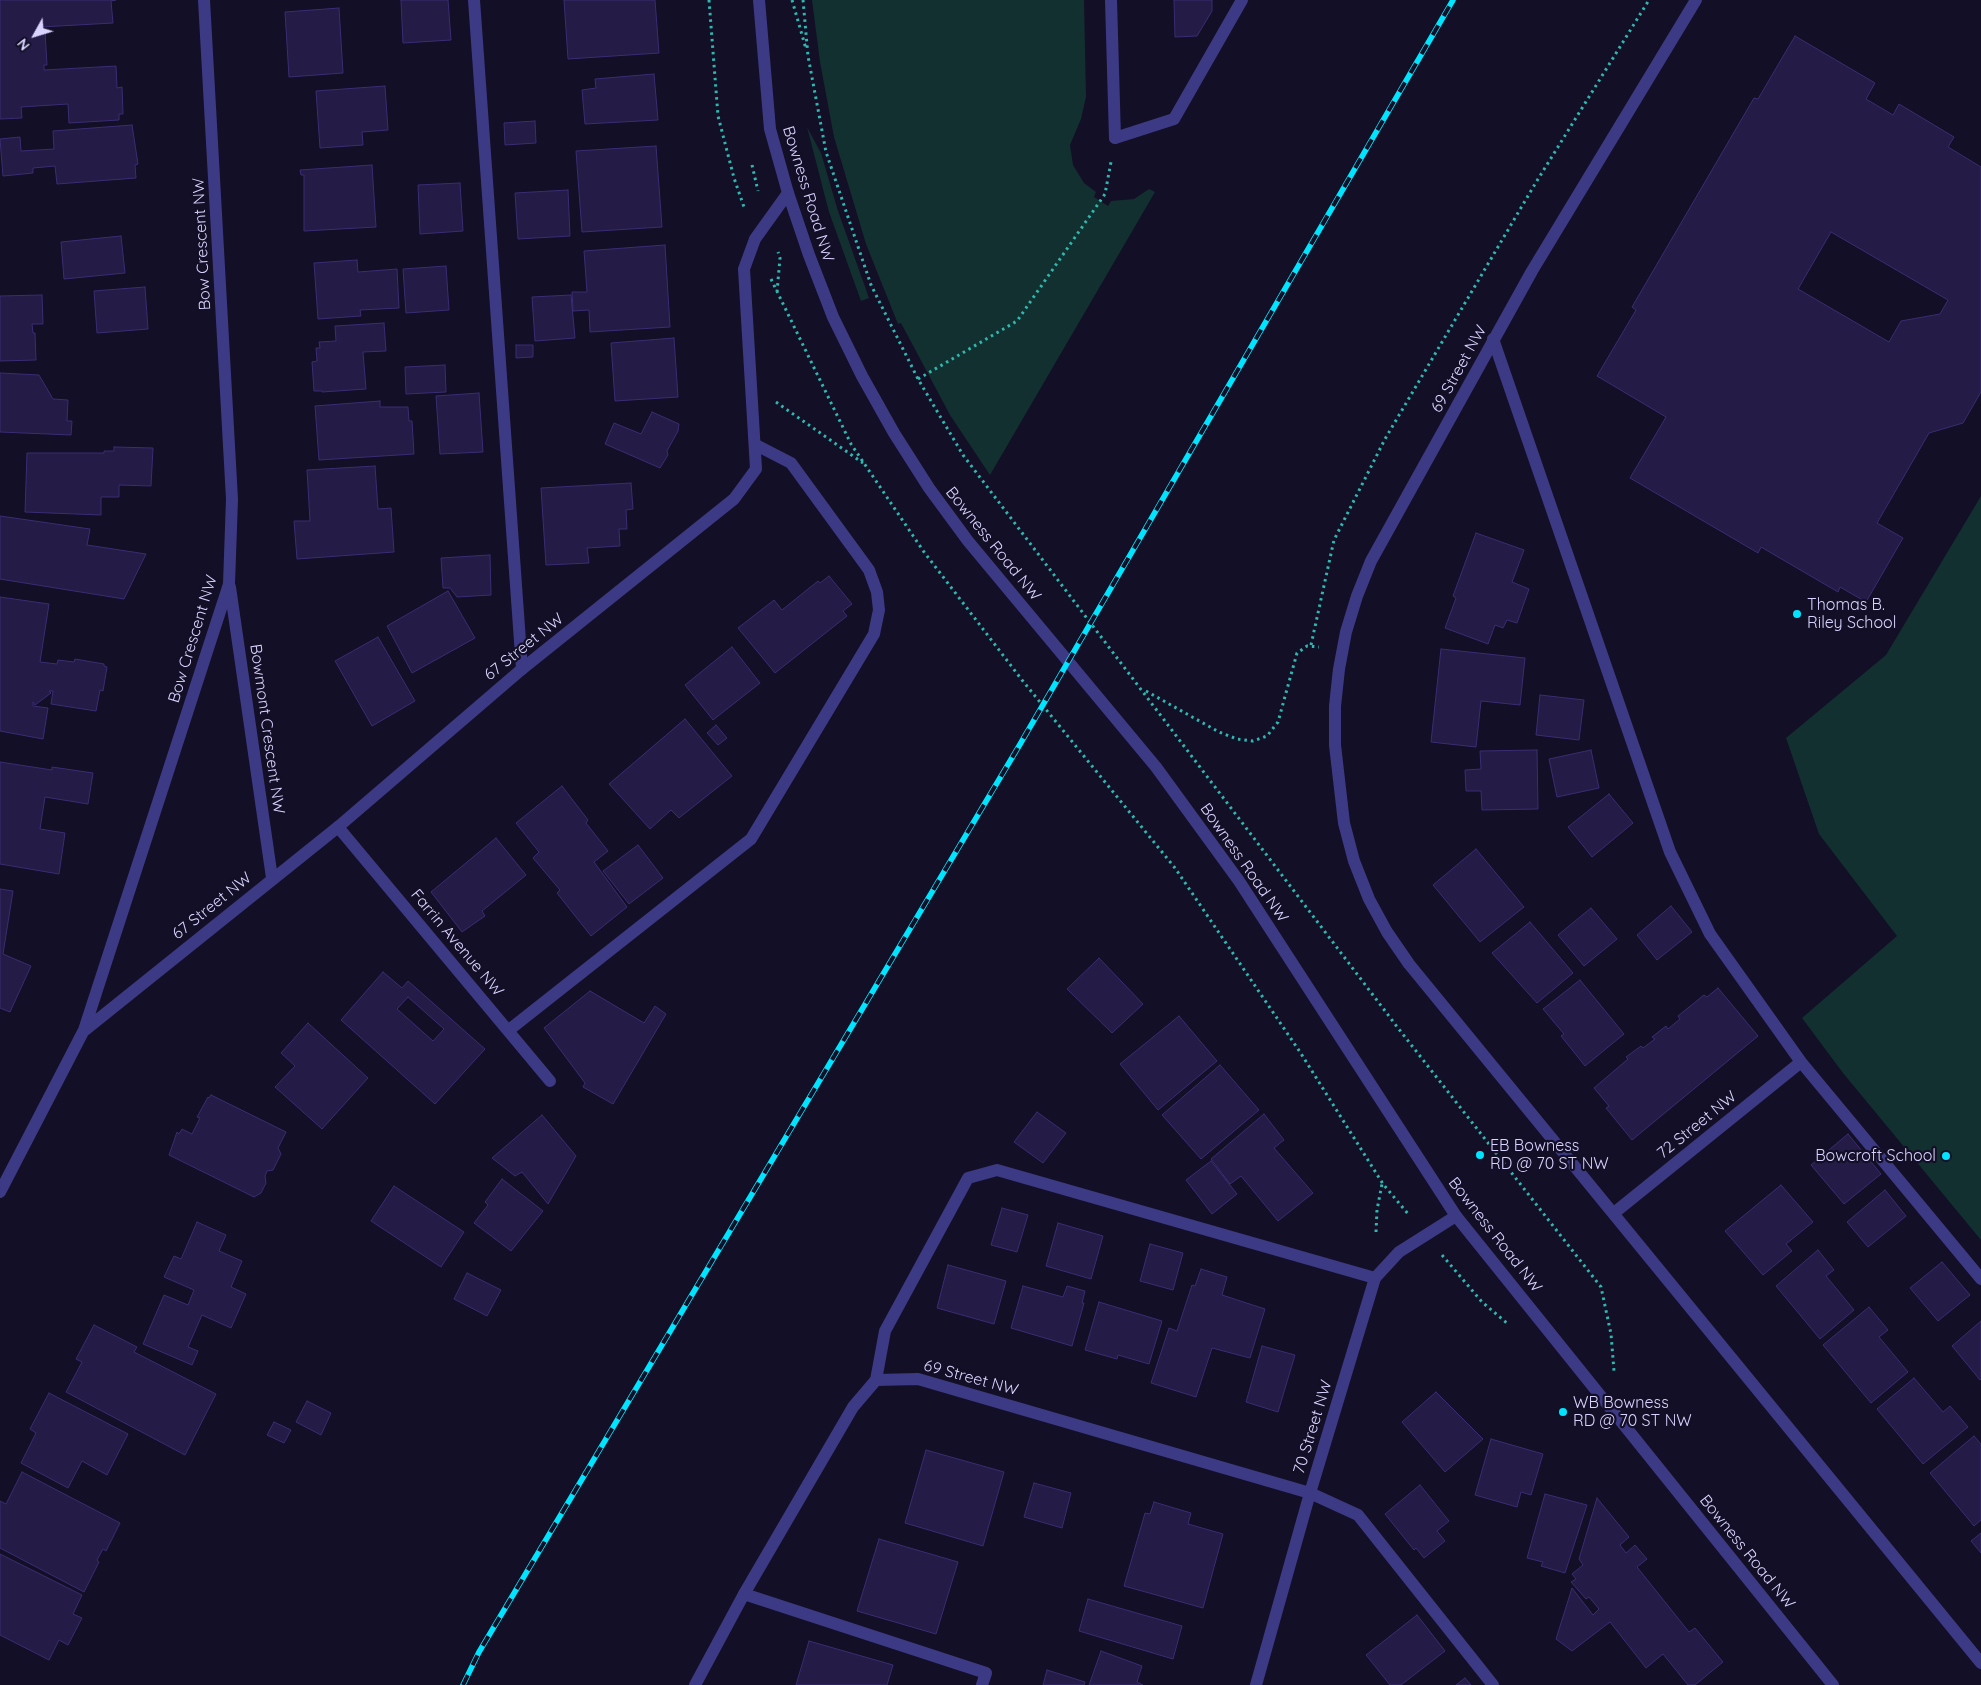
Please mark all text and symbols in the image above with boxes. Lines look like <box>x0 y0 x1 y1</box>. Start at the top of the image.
north arrow <box>10 10 60 60</box>
text: N <box>13 35 34 54</box>
street label: Bowness Road NW <box>778 124 838 264</box>
street label: Bow Crescent NW <box>189 177 215 311</box>
street label: 69 Street NW <box>1427 322 1491 416</box>
street label: Bowness Road NW <box>941 483 1045 605</box>
street label: Bow Crescent NW <box>164 573 222 705</box>
place label: Thomas B. Riley School <box>1807 595 1896 633</box>
marker: Thomas B. Riley School <box>1791 608 1803 620</box>
street label: 67 Street NW <box>481 609 567 685</box>
street label: Bowmont Crescent NW <box>246 643 288 815</box>
street label: Bowness Road NW <box>1196 800 1292 926</box>
street label: 67 Street NW <box>169 868 255 944</box>
street label: Farrin Avenue NW <box>407 886 507 1000</box>
street label: 72 Street NW <box>1653 1087 1741 1163</box>
place label: EB Bowness RD @ 70 ST NW <box>1490 1136 1609 1174</box>
place label: Bowcroft School <box>1815 1146 1936 1166</box>
marker: EB Bowness RD @ 70 ST NW <box>1474 1149 1486 1161</box>
marker: Bowcroft School <box>1940 1150 1952 1162</box>
street label: Bowness Road NW <box>1444 1174 1546 1296</box>
street label: 69 Street NW <box>922 1356 1020 1400</box>
street label: 70 Street NW <box>1290 1378 1336 1476</box>
place label: WB Bowness RD @ 70 ST NW <box>1573 1393 1692 1431</box>
marker: WB Bowness RD @ 70 ST NW <box>1557 1406 1569 1418</box>
street label: Bowness Road NW <box>1695 1491 1799 1613</box>

